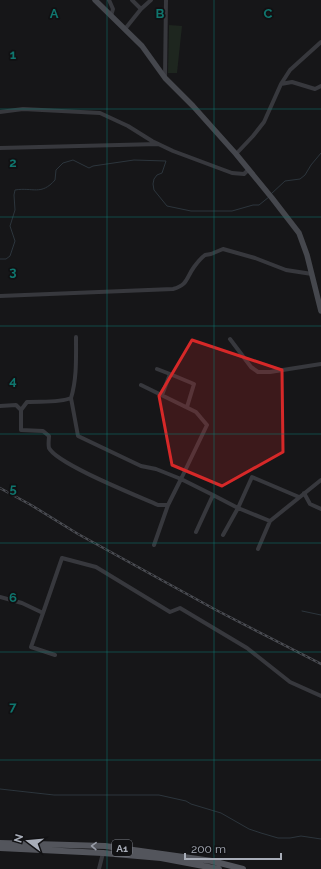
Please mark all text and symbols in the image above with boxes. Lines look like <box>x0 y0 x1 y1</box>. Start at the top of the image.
text: A <box>50 6 59 21</box>
text: B <box>156 6 165 21</box>
text: C <box>264 6 273 21</box>
text: 1 <box>10 47 17 62</box>
text: 2 <box>9 155 17 170</box>
text: 3 <box>9 264 17 279</box>
text: 4 <box>9 373 17 388</box>
text: 5 <box>9 481 17 496</box>
text: 6 <box>9 590 17 605</box>
text: 7 <box>9 699 17 714</box>
north arrow <box>8 821 48 861</box>
text: N <box>11 833 26 844</box>
scale bar <box>185 835 281 861</box>
road number: A1 <box>112 840 132 856</box>
one-way arrow <box>91 842 97 850</box>
text: 200 m <box>191 842 226 856</box>

